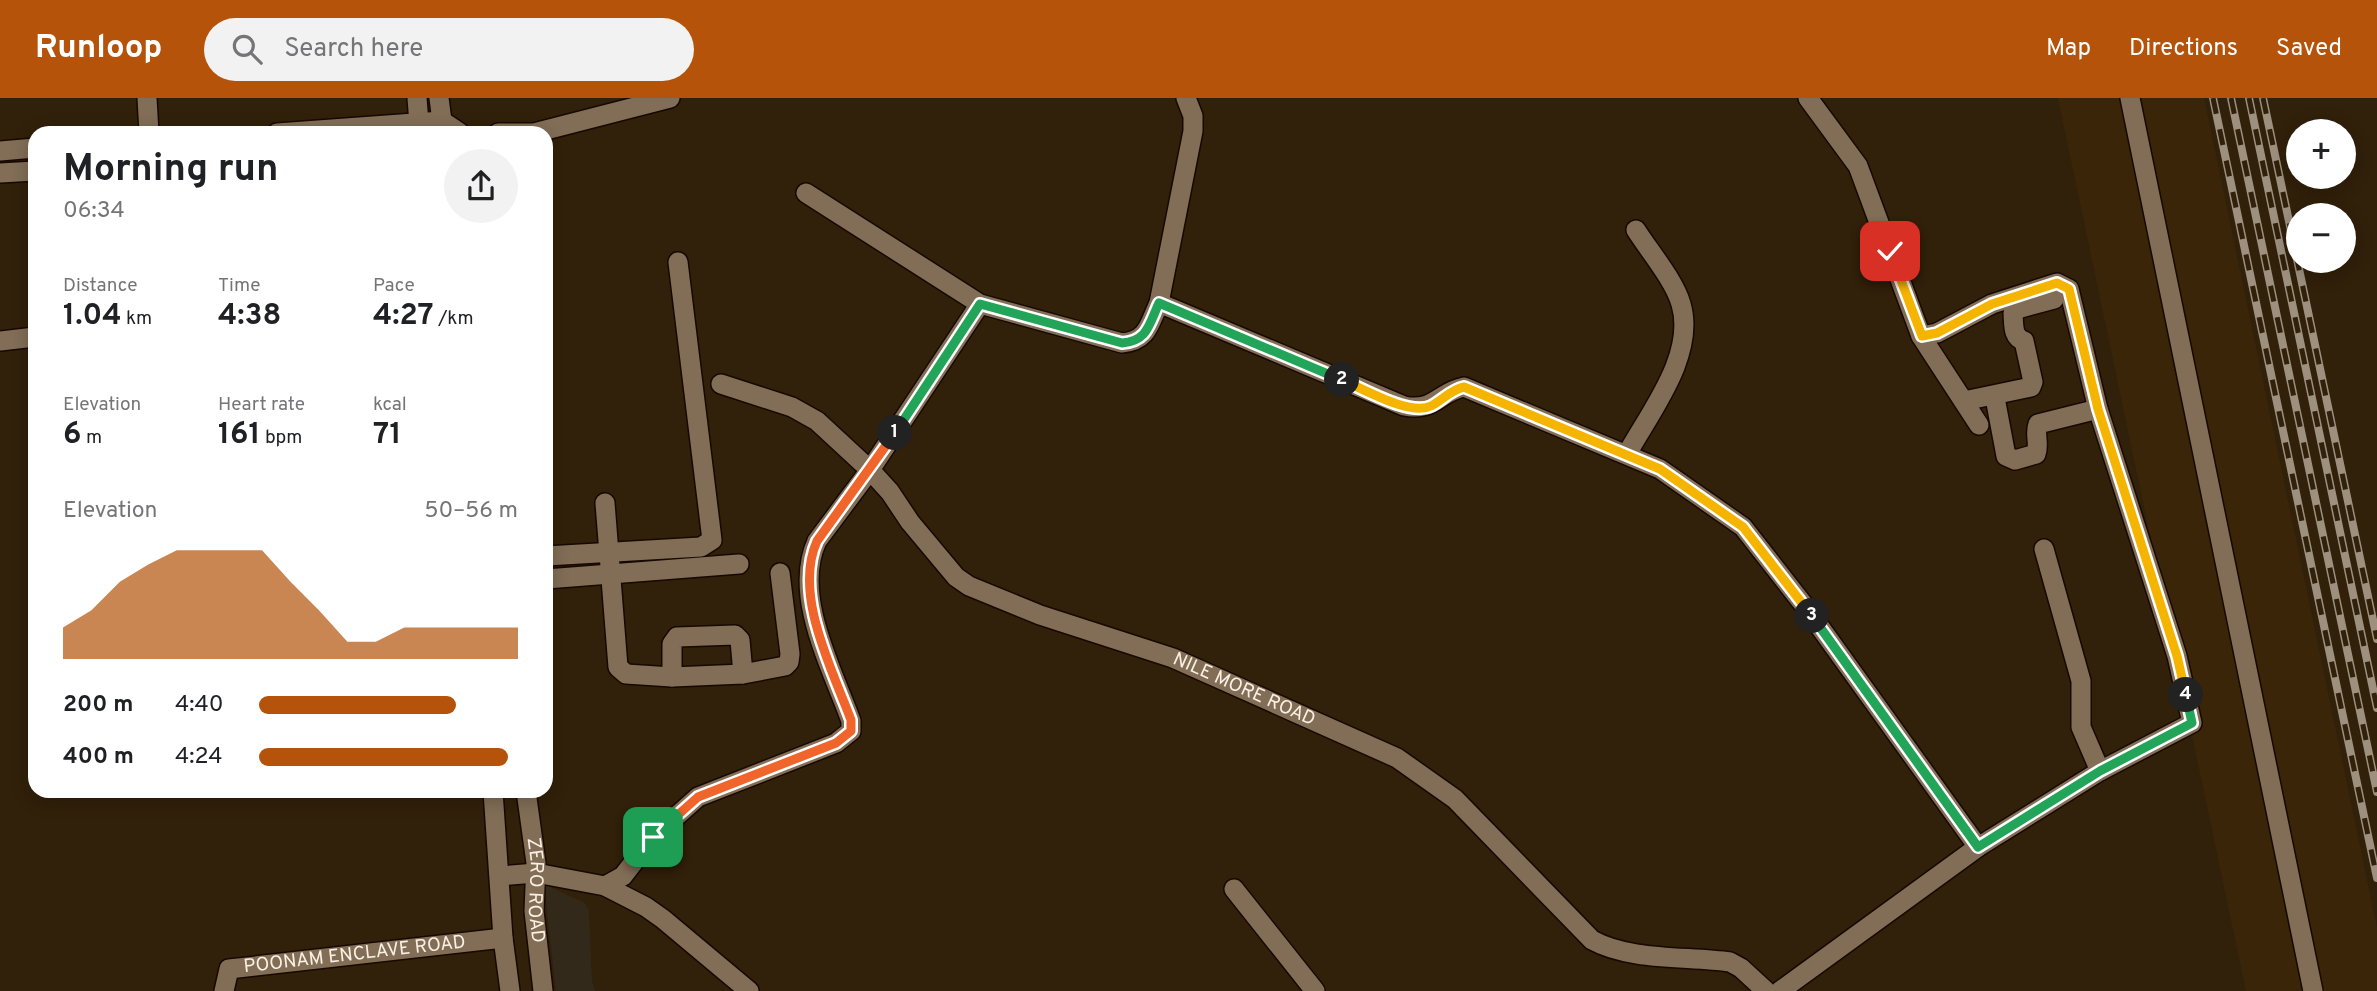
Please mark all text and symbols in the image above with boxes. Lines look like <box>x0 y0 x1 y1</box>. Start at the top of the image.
search box <box>204 18 694 81</box>
text: Runloop <box>35 28 162 70</box>
icon: search <box>228 30 266 68</box>
text: Search here <box>284 33 423 66</box>
text: Map <box>2046 34 2091 64</box>
text: Directions <box>2129 34 2238 64</box>
text: Saved <box>2276 34 2342 64</box>
map controls <box>2286 119 2356 273</box>
button: + <box>2286 119 2356 189</box>
text: Morning run <box>63 146 279 195</box>
button: share <box>444 149 518 223</box>
text: 06:34 <box>63 197 125 226</box>
button: − <box>2286 203 2356 273</box>
pin <box>1860 221 1920 281</box>
icon: check <box>1871 232 1909 270</box>
text: Distance <box>63 274 138 298</box>
text: Time <box>218 274 261 298</box>
text: Pace <box>373 274 415 298</box>
text: 1.04 <box>63 298 121 335</box>
text: 4:38 <box>218 298 281 335</box>
text: 4:27 <box>373 298 434 335</box>
text: km <box>121 307 152 331</box>
text: /km <box>434 307 474 331</box>
pin: 2 <box>1324 362 1360 398</box>
text: 2 <box>1336 367 1347 391</box>
text: Elevation <box>63 393 141 417</box>
text: Heart rate <box>218 393 305 417</box>
text: kcal <box>373 393 407 417</box>
pin: 1 <box>878 416 912 450</box>
text: 6 <box>63 417 81 454</box>
text: 161 <box>218 417 260 454</box>
text: 71 <box>373 417 402 454</box>
text: 1 <box>891 420 898 444</box>
text: m <box>81 426 102 450</box>
text: bpm <box>260 426 302 450</box>
text: Elevation <box>63 497 158 526</box>
text: 50–56 m <box>424 497 518 526</box>
pin: 3 <box>1794 598 1829 634</box>
text: 3 <box>1806 603 1817 627</box>
street label: NILE MORE ROAD <box>1169 647 1319 732</box>
pin: 4 <box>2168 678 2204 712</box>
text: 4 <box>2179 682 2192 706</box>
text: 200 m <box>63 691 133 720</box>
text: 4:40 <box>175 691 224 720</box>
text: 400 m <box>63 743 134 772</box>
text: 4:24 <box>175 743 223 772</box>
pin <box>623 807 683 867</box>
icon: arrive <box>634 818 672 856</box>
street label: ZERO ROAD <box>521 836 550 944</box>
street label: POONAM ENCLAVE ROAD <box>242 930 467 979</box>

